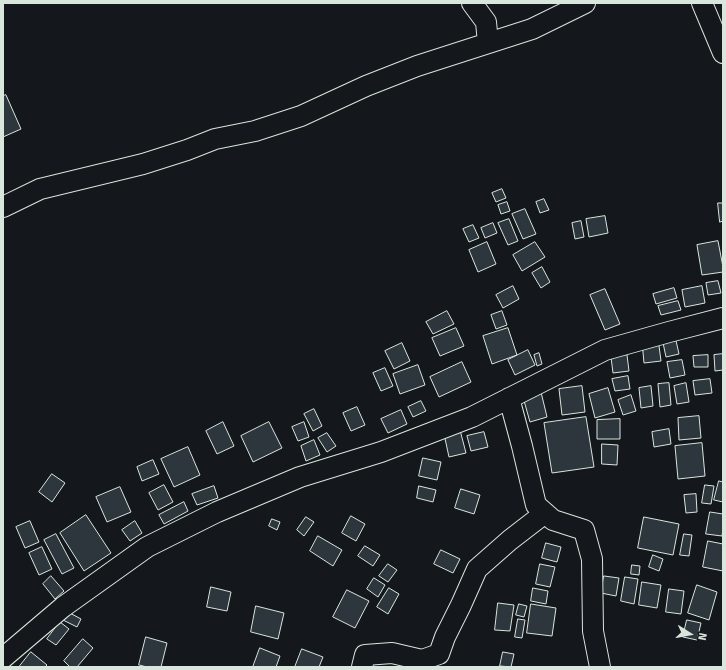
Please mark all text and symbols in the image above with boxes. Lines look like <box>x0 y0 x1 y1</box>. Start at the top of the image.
north arrow <box>670 614 710 654</box>
text: N <box>695 632 709 641</box>

